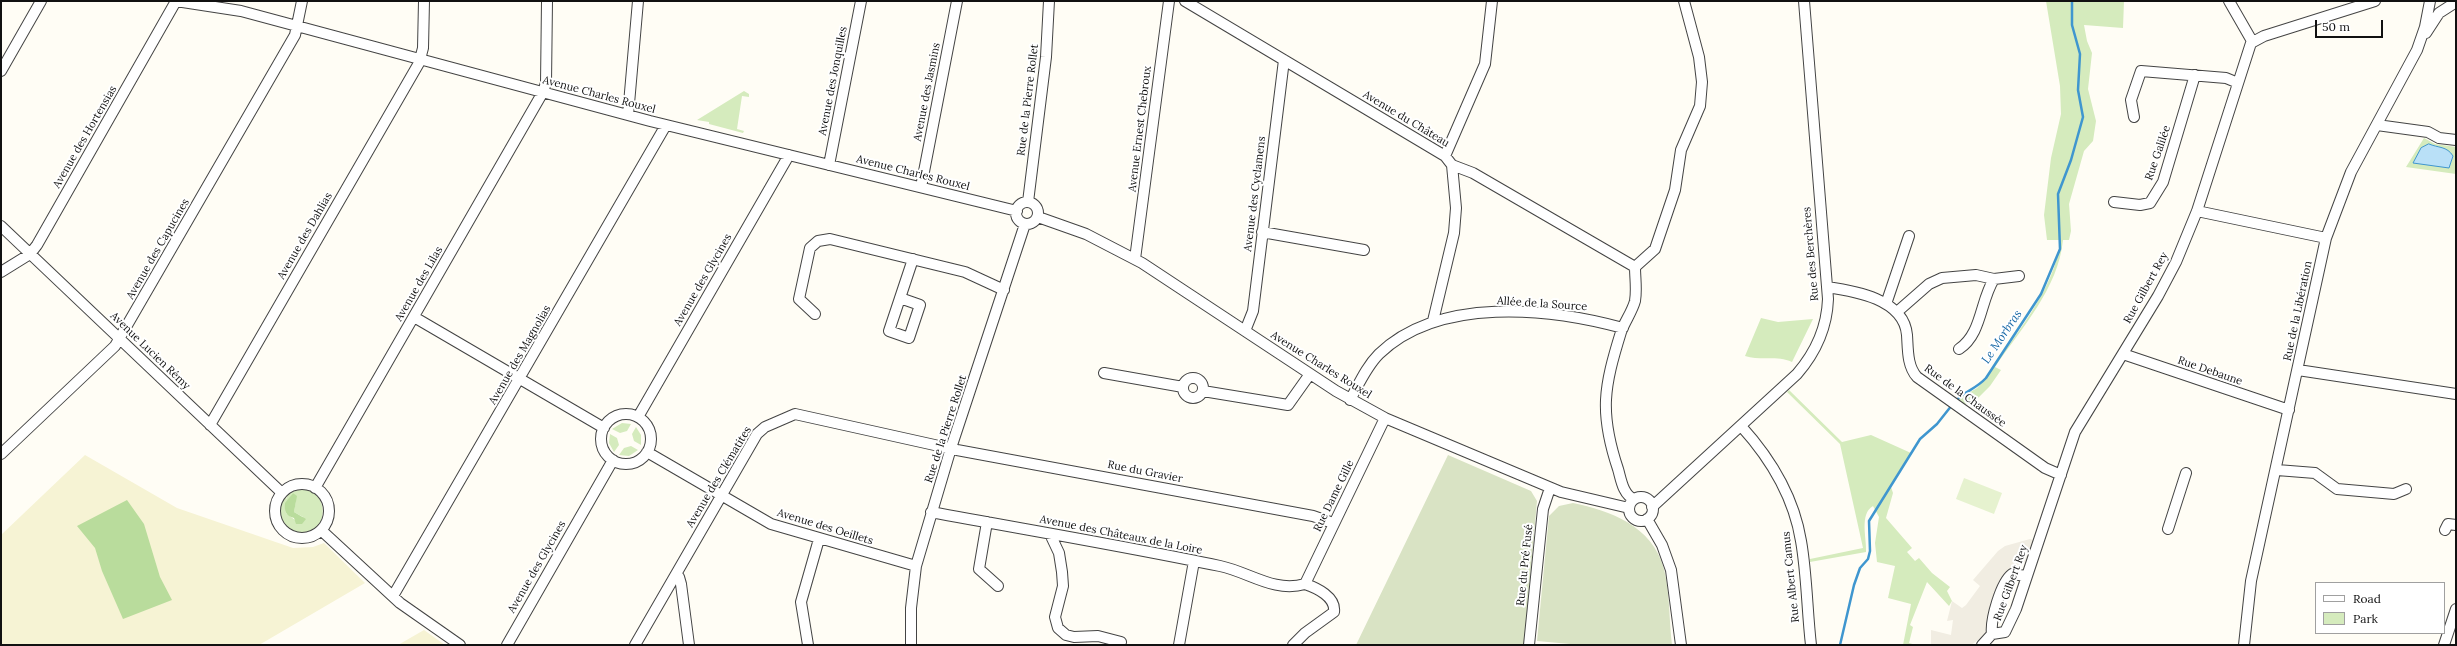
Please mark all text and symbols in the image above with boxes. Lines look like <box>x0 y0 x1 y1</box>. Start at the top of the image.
scale bar <box>2317 12 2385 38</box>
text: 50 m <box>2322 19 2350 34</box>
street label: Avenue des Jonquilles <box>816 25 850 137</box>
street label: Avenue des Jasmins <box>911 42 943 142</box>
street label: Rue de la Pierre Rollet <box>1015 43 1041 157</box>
street label: Avenue Ernest Chebroux <box>1126 65 1154 193</box>
street label: Avenue Charles Rouxel <box>541 74 657 116</box>
street label: Avenue des Hortensias <box>50 83 120 191</box>
street label: Avenue du Château <box>1360 88 1452 150</box>
street label: Rue Galilée <box>2142 124 2174 182</box>
street label: Avenue des Cyclamens <box>1241 136 1269 252</box>
street label: Avenue Charles Rouxel <box>855 153 971 193</box>
street label: Avenue des Dahlias <box>275 190 335 282</box>
street label: Avenue des Capucines <box>124 196 192 302</box>
street label: Rue des Berchères <box>1800 206 1822 302</box>
street label: Avenue des Glycines <box>671 231 735 329</box>
street label: Avenue des Lilas <box>392 244 446 324</box>
street label: Rue Gilbert Rey <box>2121 250 2171 326</box>
street label: Rue de la Libération <box>2281 260 2315 362</box>
street label: Allée de la Source <box>1496 294 1588 314</box>
street label: Avenue des Magnolias <box>486 303 554 407</box>
water label: Le Morbras <box>1979 308 2025 366</box>
street label: Avenue Lucien Rémy <box>107 309 193 393</box>
street label: Avenue Charles Rouxel <box>1268 329 1374 401</box>
street label: Rue Debaune <box>2176 354 2244 388</box>
street label: Rue de la Chaussée <box>1922 362 2008 430</box>
street label: Rue de la Pierre Rollet <box>922 373 970 485</box>
street label: Avenue des Clématites <box>684 424 754 530</box>
street label: Rue du Gravier <box>1106 458 1184 486</box>
street label: Rue Dame Gille <box>1311 458 1357 534</box>
street label: Avenue des Oeillets <box>775 506 875 548</box>
street label: Avenue des Châteaux de la Loire <box>1039 513 1203 557</box>
street label: Avenue des Glycines <box>505 518 569 616</box>
street label: Rue du Pré Fusé <box>1514 523 1536 607</box>
street label: Rue Albert Camus <box>1780 531 1802 623</box>
street label: Rue Gilbert Rey <box>1991 543 2031 623</box>
legend <box>2315 582 2445 634</box>
text: Road <box>2353 591 2381 606</box>
text: Park <box>2353 611 2378 626</box>

